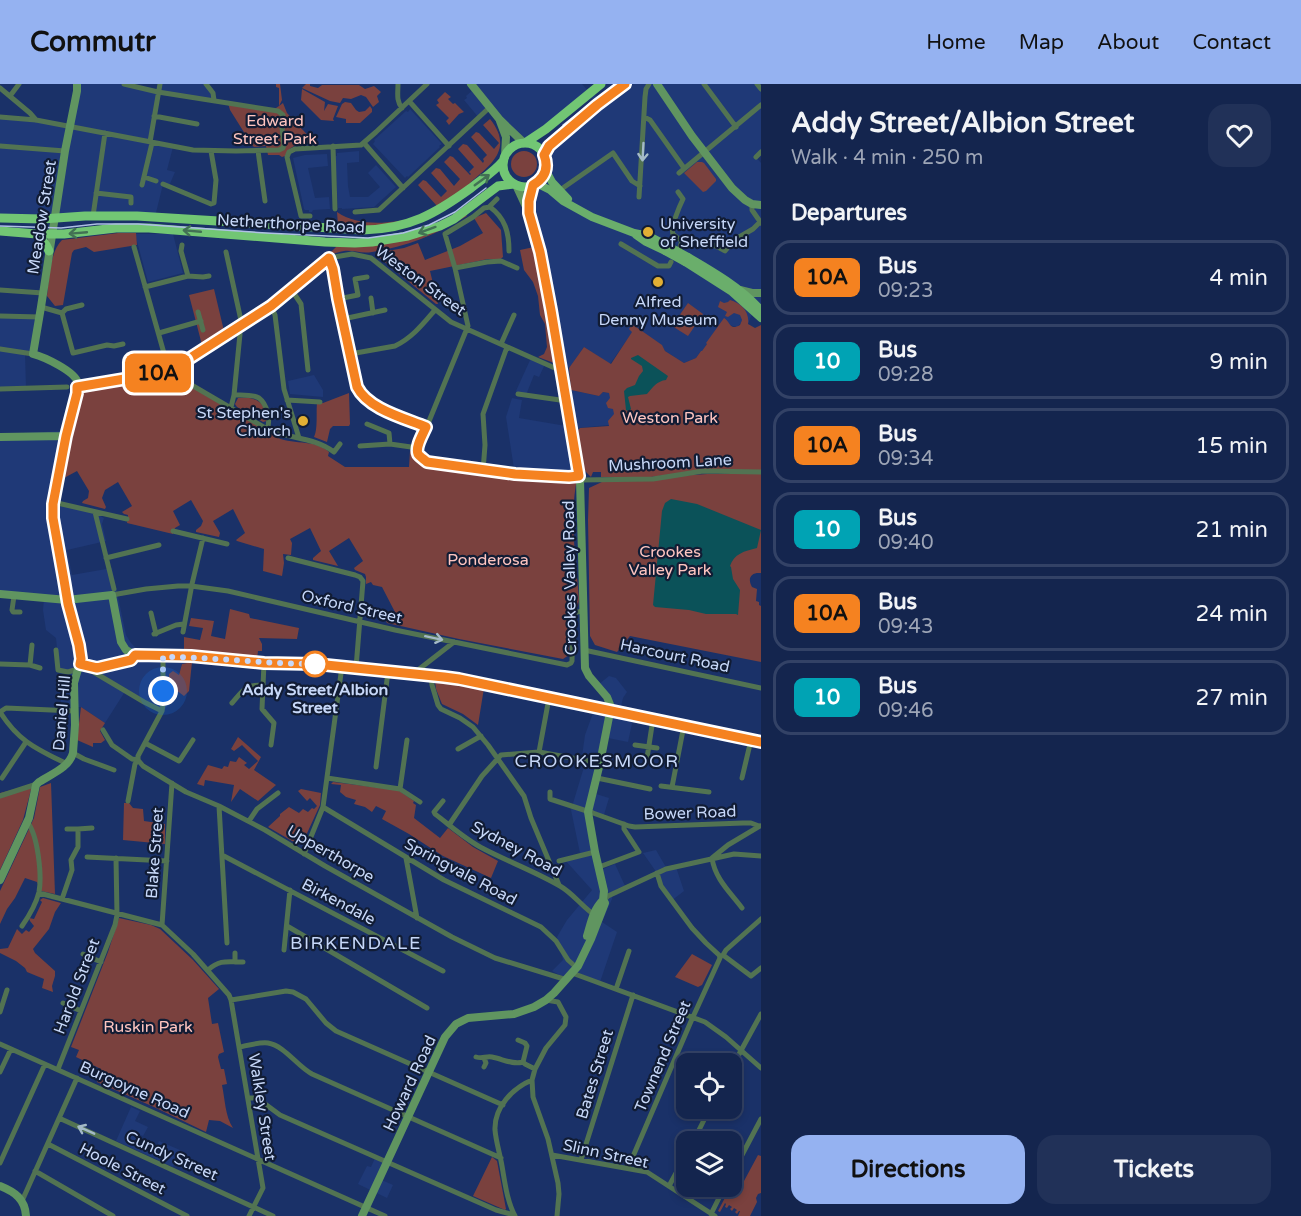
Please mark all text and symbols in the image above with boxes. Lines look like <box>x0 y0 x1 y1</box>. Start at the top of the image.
text: Commutr <box>30 25 156 59</box>
text: Home <box>926 30 986 55</box>
text: Map <box>1019 30 1064 55</box>
text: About <box>1097 30 1159 55</box>
text: Contact <box>1192 30 1271 55</box>
button: heart <box>1208 104 1271 167</box>
text: Addy Street/Albion Street <box>791 106 1134 140</box>
park label: Edward Street Park <box>233 111 317 149</box>
one-way arrow <box>637 141 648 161</box>
text: Walk · 4 min · 250 m <box>791 146 983 170</box>
street label: Meadow Street <box>23 159 61 276</box>
one-way arrow <box>473 174 489 186</box>
text: Departures <box>791 200 907 226</box>
street label: Netherthorpe Road <box>217 210 365 238</box>
place label: University of Sheffield <box>660 214 748 252</box>
marker: University of Sheffield <box>641 225 655 239</box>
one-way arrow <box>183 226 203 237</box>
one-way arrow <box>418 226 437 237</box>
one-way arrow <box>69 228 89 239</box>
street label: Weston Street <box>371 241 470 320</box>
text: Bus <box>878 253 917 279</box>
text: 10A <box>806 265 848 290</box>
text: 4 min <box>1209 265 1268 291</box>
marker: Alfred Denny Museum <box>651 275 665 289</box>
text: 09:23 <box>878 279 934 303</box>
place label: Alfred Denny Museum <box>598 292 718 330</box>
text: Bus <box>878 337 917 363</box>
text: 10 <box>814 349 840 374</box>
text: 9 min <box>1209 349 1268 375</box>
line badge: 10A <box>124 354 192 392</box>
text: 10A <box>137 361 179 386</box>
text: 09:28 <box>878 363 933 387</box>
place label: St Stephen's Church <box>197 403 291 441</box>
park label: Weston Park <box>622 408 718 428</box>
marker: St Stephen's Church <box>296 414 310 428</box>
text: Bus <box>878 421 917 447</box>
text: 10A <box>806 433 848 458</box>
text: 15 min <box>1196 433 1268 459</box>
text: 09:34 <box>878 447 934 471</box>
street label: Mushroom Lane <box>608 450 732 476</box>
street label: Crookes Valley Road <box>559 500 581 656</box>
text: Bus <box>878 505 917 531</box>
text: 10 <box>814 517 840 542</box>
text: 21 min <box>1196 517 1268 543</box>
text: 09:40 <box>878 531 933 555</box>
park label: Crookes Valley Park <box>628 542 712 580</box>
park label: Ponderosa <box>447 550 529 570</box>
street label: Oxford Street <box>299 586 404 628</box>
text: Bus <box>878 589 917 615</box>
text: 10A <box>806 601 848 626</box>
text: 24 min <box>1196 601 1268 627</box>
text: 09:43 <box>878 615 934 639</box>
one-way arrow <box>424 633 443 644</box>
street label: Harcourt Road <box>618 635 731 677</box>
marker: Addy Street/Albion Street <box>302 651 328 677</box>
text: Bus <box>878 673 917 699</box>
street label: Daniel Hill <box>49 675 75 752</box>
your location <box>148 676 178 706</box>
place label: Addy Street/Albion Street <box>242 680 388 718</box>
text: 10 <box>814 685 840 710</box>
text: 27 min <box>1196 685 1268 711</box>
text: 09:46 <box>878 699 933 723</box>
district label: CROOKESMOOR <box>514 750 680 772</box>
street label: Bower Road <box>643 801 737 825</box>
street label: Blake Street <box>142 807 168 899</box>
street label: Sydney Road <box>468 817 565 881</box>
street label: Upperthorpe <box>283 821 378 887</box>
street label: Springvale Road <box>401 834 520 910</box>
street label: Birkendale <box>298 874 379 930</box>
district label: BIRKENDALE <box>290 932 422 954</box>
street label: Harold Street <box>50 936 104 1037</box>
street label: Townend Street <box>630 997 695 1115</box>
park label: Ruskin Park <box>103 1017 193 1037</box>
street label: Bates Street <box>572 1027 618 1121</box>
street label: Howard Road <box>379 1032 441 1135</box>
street label: Walkley Street <box>244 1052 280 1162</box>
map controls <box>676 1053 742 1197</box>
button: locate <box>676 1053 742 1119</box>
street label: Burgoyne Road <box>77 1057 193 1123</box>
one-way arrow <box>77 1124 95 1136</box>
street label: Cundy Street <box>122 1127 221 1185</box>
button: layers <box>676 1131 742 1197</box>
street label: Slinn Street <box>561 1135 650 1173</box>
button: Directions <box>791 1135 1025 1204</box>
button: Tickets <box>1037 1135 1271 1204</box>
street label: Hoole Street <box>76 1139 169 1199</box>

